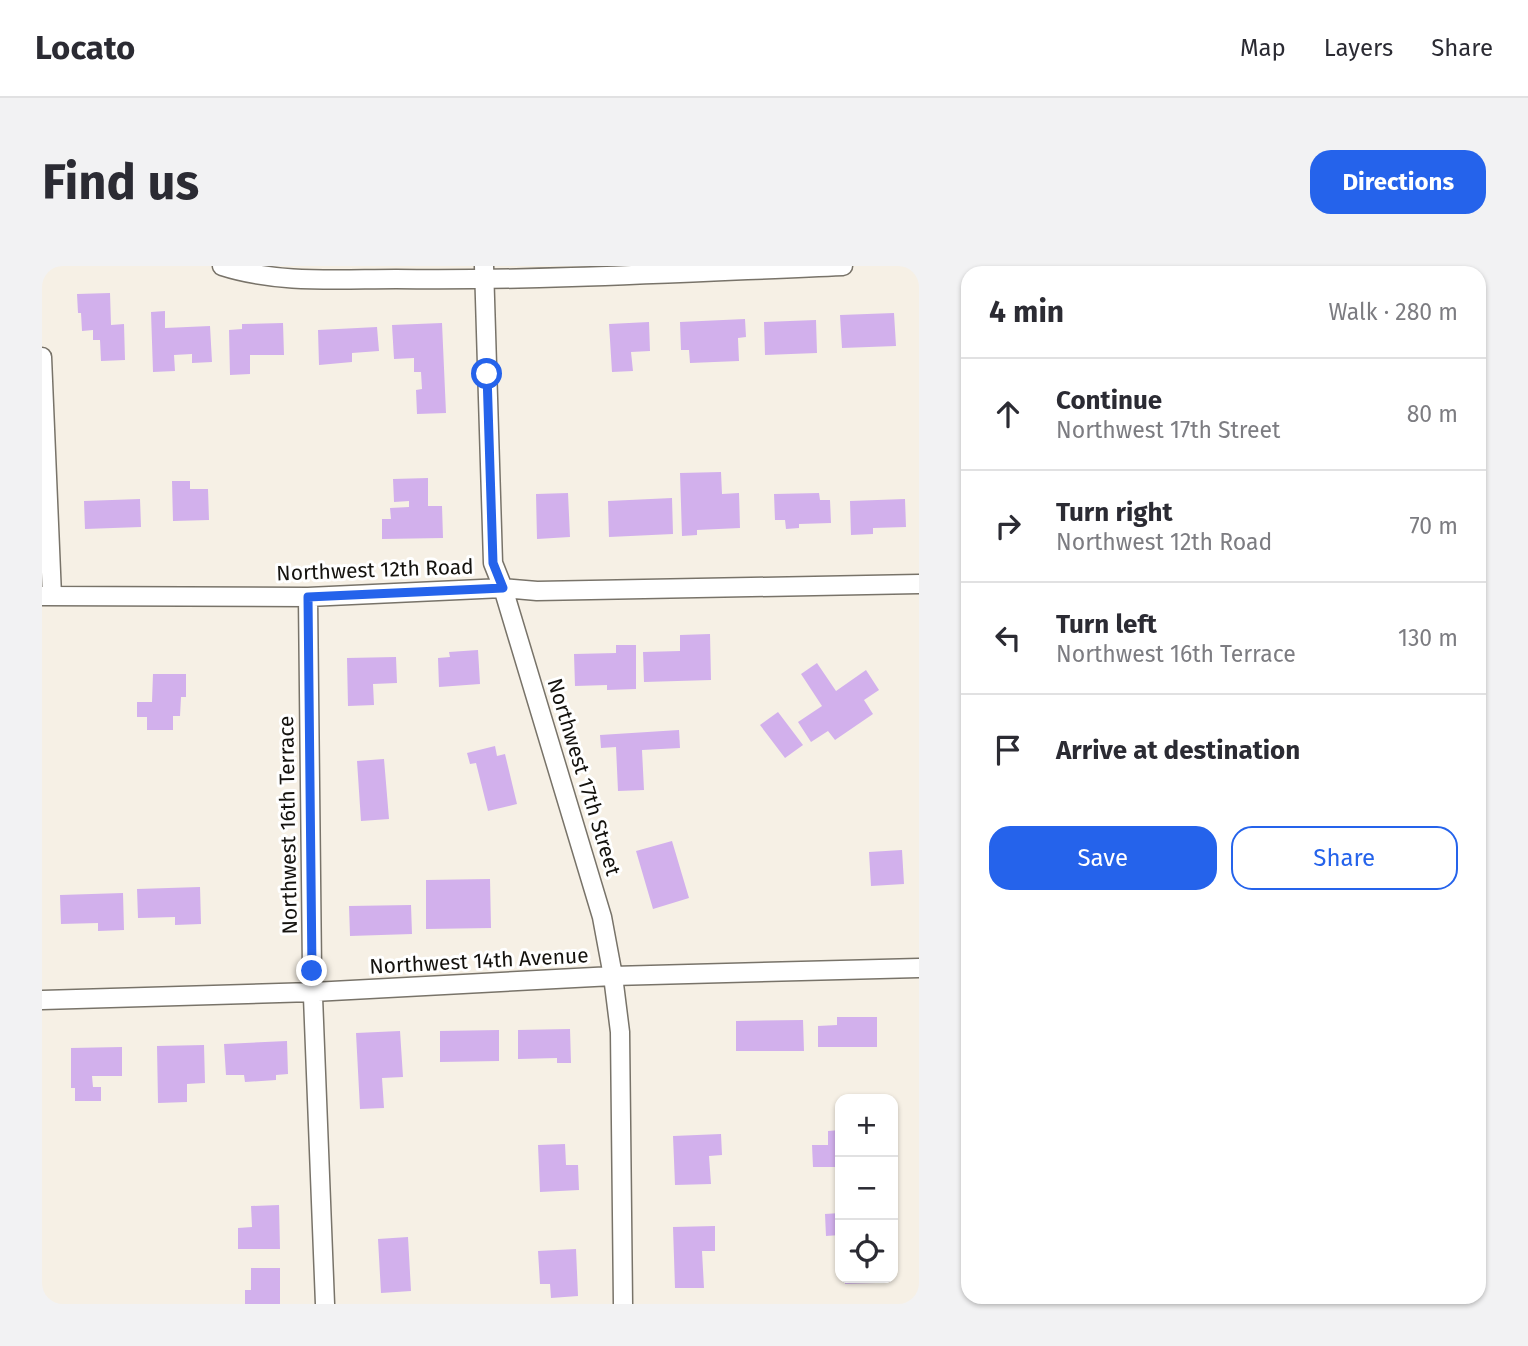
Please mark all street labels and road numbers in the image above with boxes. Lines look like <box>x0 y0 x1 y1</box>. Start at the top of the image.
street label: Northwest 12th Road <box>276 554 474 586</box>
street label: Northwest 17th Street <box>542 675 627 879</box>
street label: Northwest 16th Terrace <box>273 715 303 935</box>
street label: Northwest 14th Avenue <box>369 942 589 980</box>

